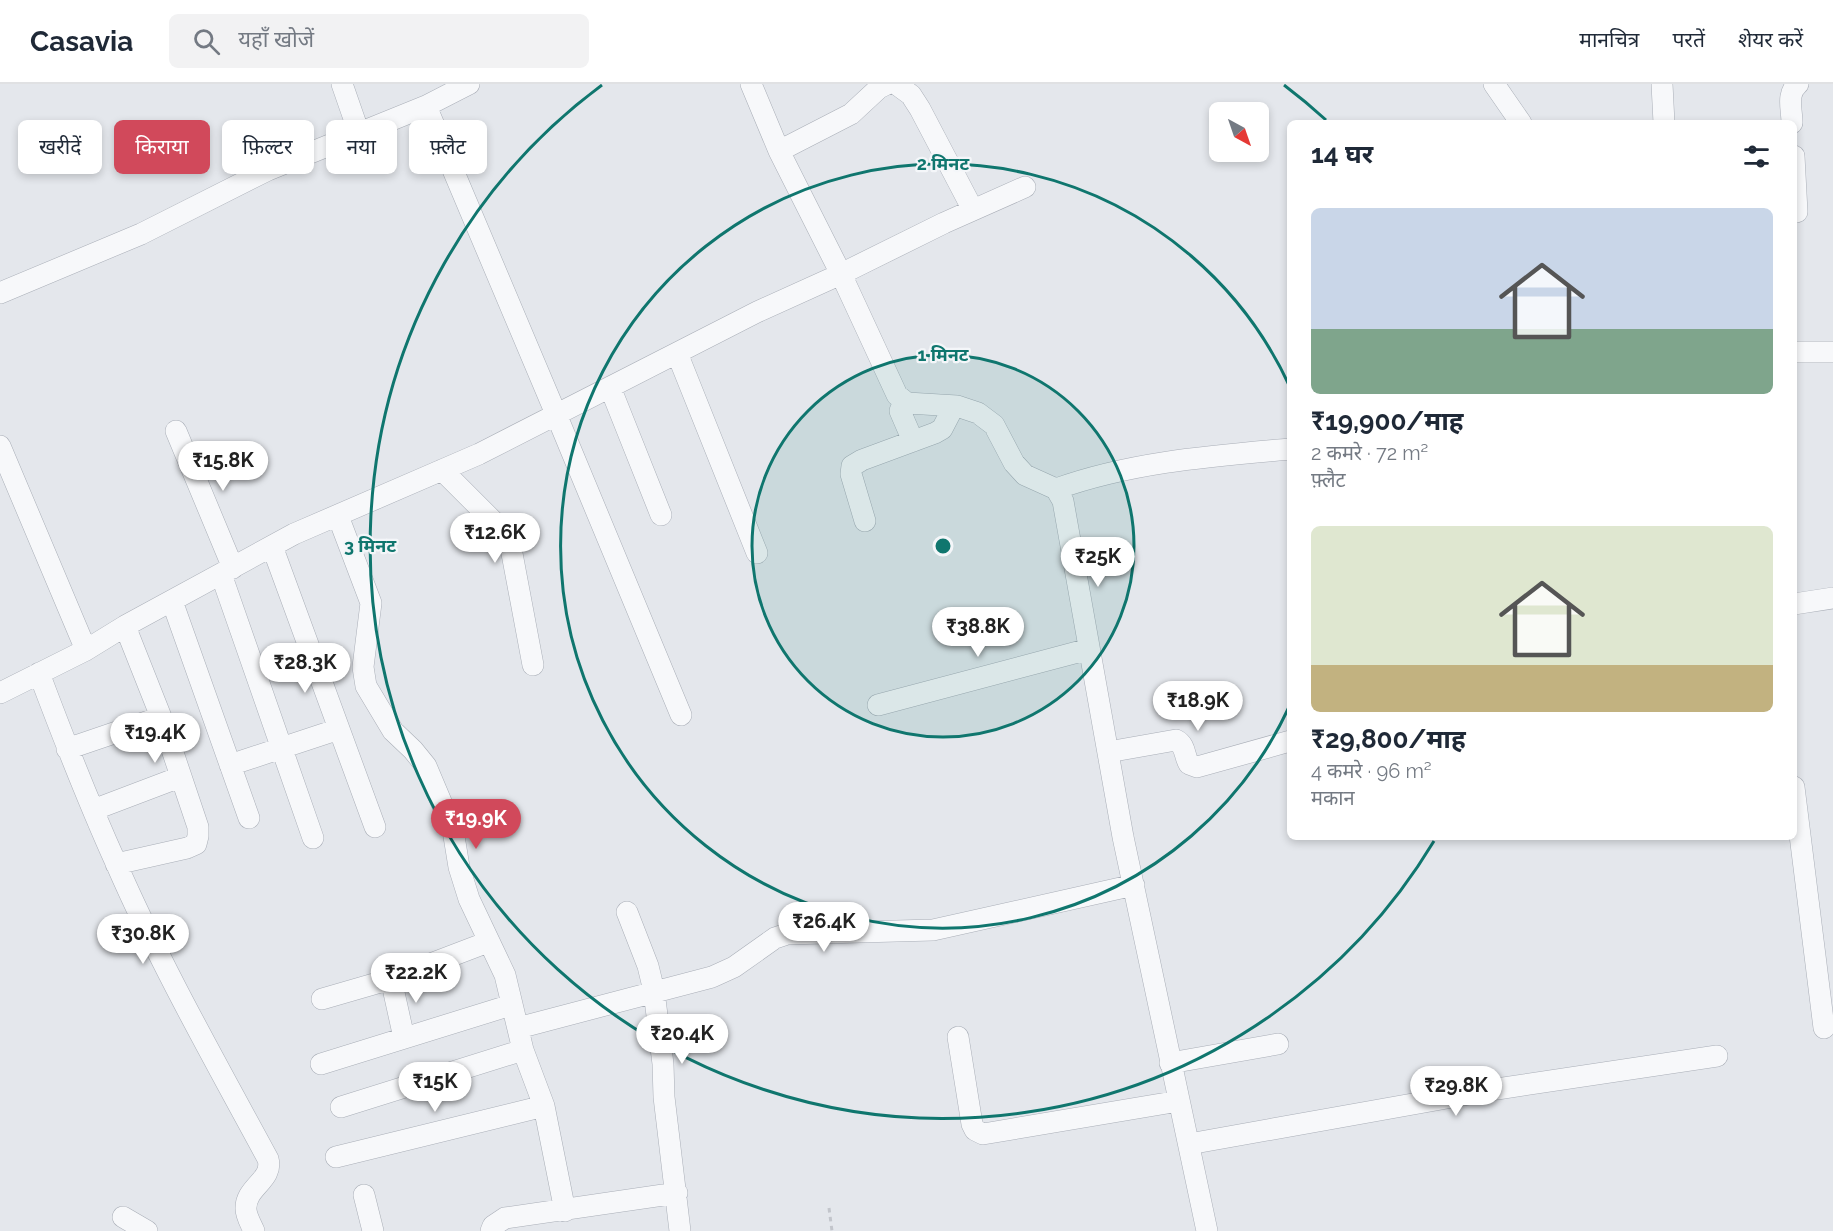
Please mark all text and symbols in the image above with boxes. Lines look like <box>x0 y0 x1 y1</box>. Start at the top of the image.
search box <box>169 14 589 68</box>
text: Casavia <box>30 25 133 58</box>
icon: search <box>190 25 223 58</box>
text: यहाँ खोजें <box>238 26 314 52</box>
text: मानचित्र <box>1579 27 1639 52</box>
text: परतें <box>1672 27 1705 52</box>
text: शेयर करें <box>1738 27 1803 52</box>
north arrow <box>1209 102 1269 162</box>
map controls <box>1209 102 1269 162</box>
chip: खरीदें <box>18 120 102 174</box>
chip: किराया <box>114 120 210 174</box>
chip: फ़िल्टर <box>222 120 314 174</box>
chip: नया <box>326 120 397 174</box>
chip: फ़्लैट <box>409 120 487 174</box>
text: 14 घर <box>1311 139 1373 169</box>
icon: filters <box>1740 140 1773 173</box>
text: 2 मिनट <box>917 153 969 174</box>
icon: home <box>1488 247 1596 355</box>
text: 1 मिनट <box>918 344 969 365</box>
text: ₹19,900/माह <box>1311 406 1464 436</box>
pin: ₹15.8K <box>174 441 272 492</box>
text: 2 कमरे · 72 m² <box>1311 441 1428 465</box>
text: ₹15.8K <box>192 448 254 472</box>
text: फ़्लैट <box>1311 468 1346 492</box>
pin: ₹12.6K <box>446 513 544 564</box>
text: ₹12.6K <box>464 520 526 544</box>
text: 3 मिनट <box>344 535 396 556</box>
centre of rings <box>933 536 953 556</box>
pin: ₹25K <box>1062 537 1134 588</box>
text: ₹25K <box>1075 544 1121 568</box>
icon: home <box>1488 565 1596 673</box>
pin: ₹38.8K <box>929 607 1027 658</box>
text: ₹38.8K <box>946 614 1010 638</box>
pin: ₹28.3K <box>256 643 354 694</box>
text: ₹28.3K <box>273 650 337 674</box>
pin: ₹18.9K <box>1149 681 1247 732</box>
text: ₹18.9K <box>1167 688 1229 712</box>
pin: ₹19.4K <box>106 713 204 764</box>
text: ₹19.4K <box>124 720 186 744</box>
text: ₹29,800/माह <box>1311 724 1466 754</box>
text: 4 कमरे · 96 m² <box>1311 759 1432 783</box>
text: मकान <box>1311 786 1355 810</box>
pin: ₹19.9K <box>427 799 525 850</box>
text: ₹19.9K <box>445 806 507 830</box>
pin: ₹26.4K <box>775 902 873 953</box>
text: ₹26.4K <box>792 909 856 933</box>
pin: ₹30.8K <box>94 914 192 965</box>
text: ₹30.8K <box>111 921 175 945</box>
pin: ₹22.2K <box>367 953 465 1004</box>
text: ₹22.2K <box>385 960 447 984</box>
pin: ₹20.4K <box>633 1014 731 1065</box>
text: ₹20.4K <box>650 1021 714 1045</box>
pin: ₹15K <box>399 1062 471 1113</box>
pin: ₹29.8K <box>1407 1066 1505 1117</box>
text: ₹15K <box>412 1069 458 1093</box>
text: ₹29.8K <box>1424 1073 1488 1097</box>

